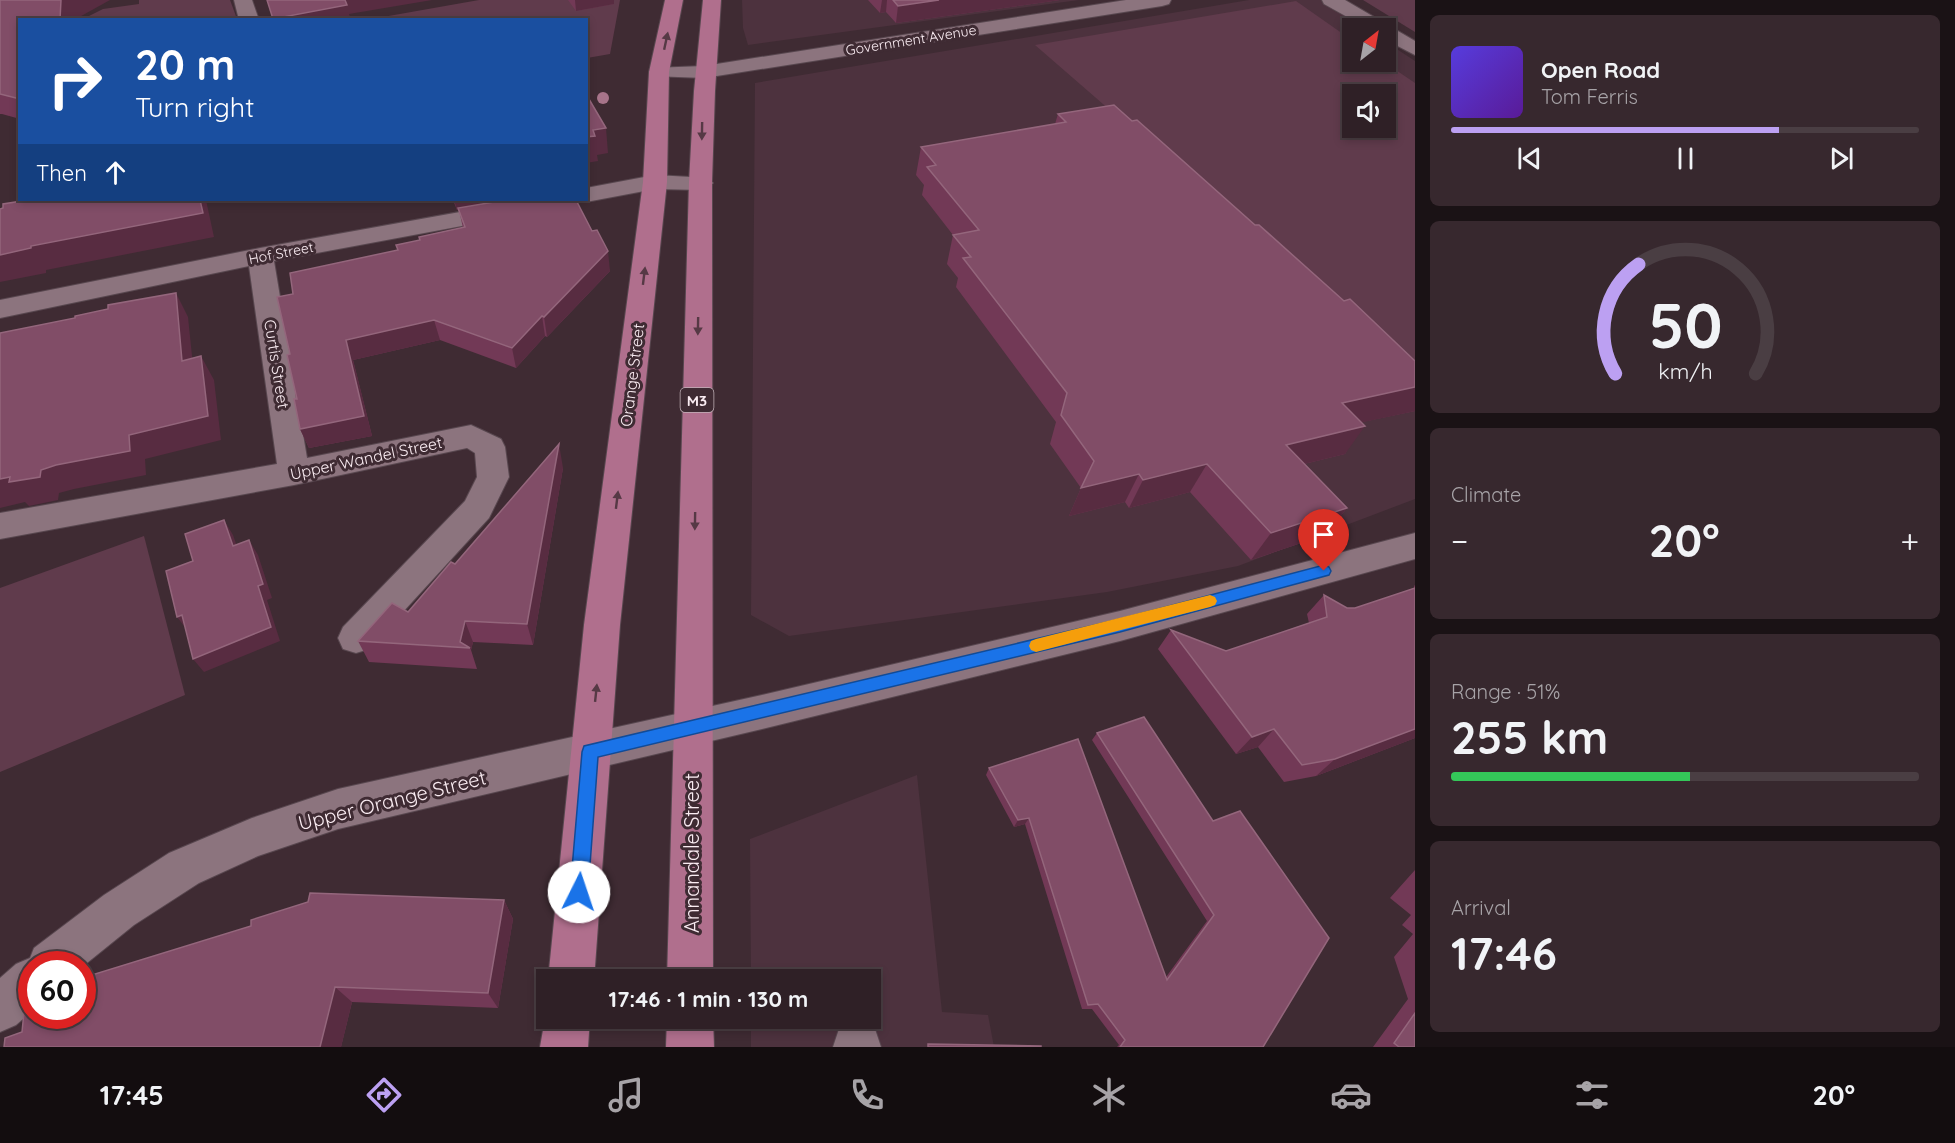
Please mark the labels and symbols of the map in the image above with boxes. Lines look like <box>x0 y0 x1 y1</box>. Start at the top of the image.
north arrow <box>1342 18 1396 72</box>
street label: Government Avenue <box>844 21 978 59</box>
one-way arrow <box>661 31 671 50</box>
one-way arrow <box>698 121 707 140</box>
street label: Hof Street <box>247 238 315 268</box>
one-way arrow <box>639 267 649 286</box>
one-way arrow <box>694 316 703 335</box>
street label: Curtis Street <box>260 318 294 410</box>
street label: Orange Street <box>616 322 648 428</box>
road number: M3 <box>680 388 714 412</box>
street label: Upper Wandel Street <box>288 432 444 484</box>
one-way arrow <box>612 490 622 509</box>
pin <box>1298 509 1349 571</box>
one-way arrow <box>690 511 699 530</box>
one-way arrow <box>591 684 601 703</box>
street label: Upper Orange Street <box>295 764 489 835</box>
street label: Annandale Street <box>679 773 704 933</box>
position arrow <box>547 860 611 924</box>
speed limit sign: 60 <box>18 951 96 1029</box>

